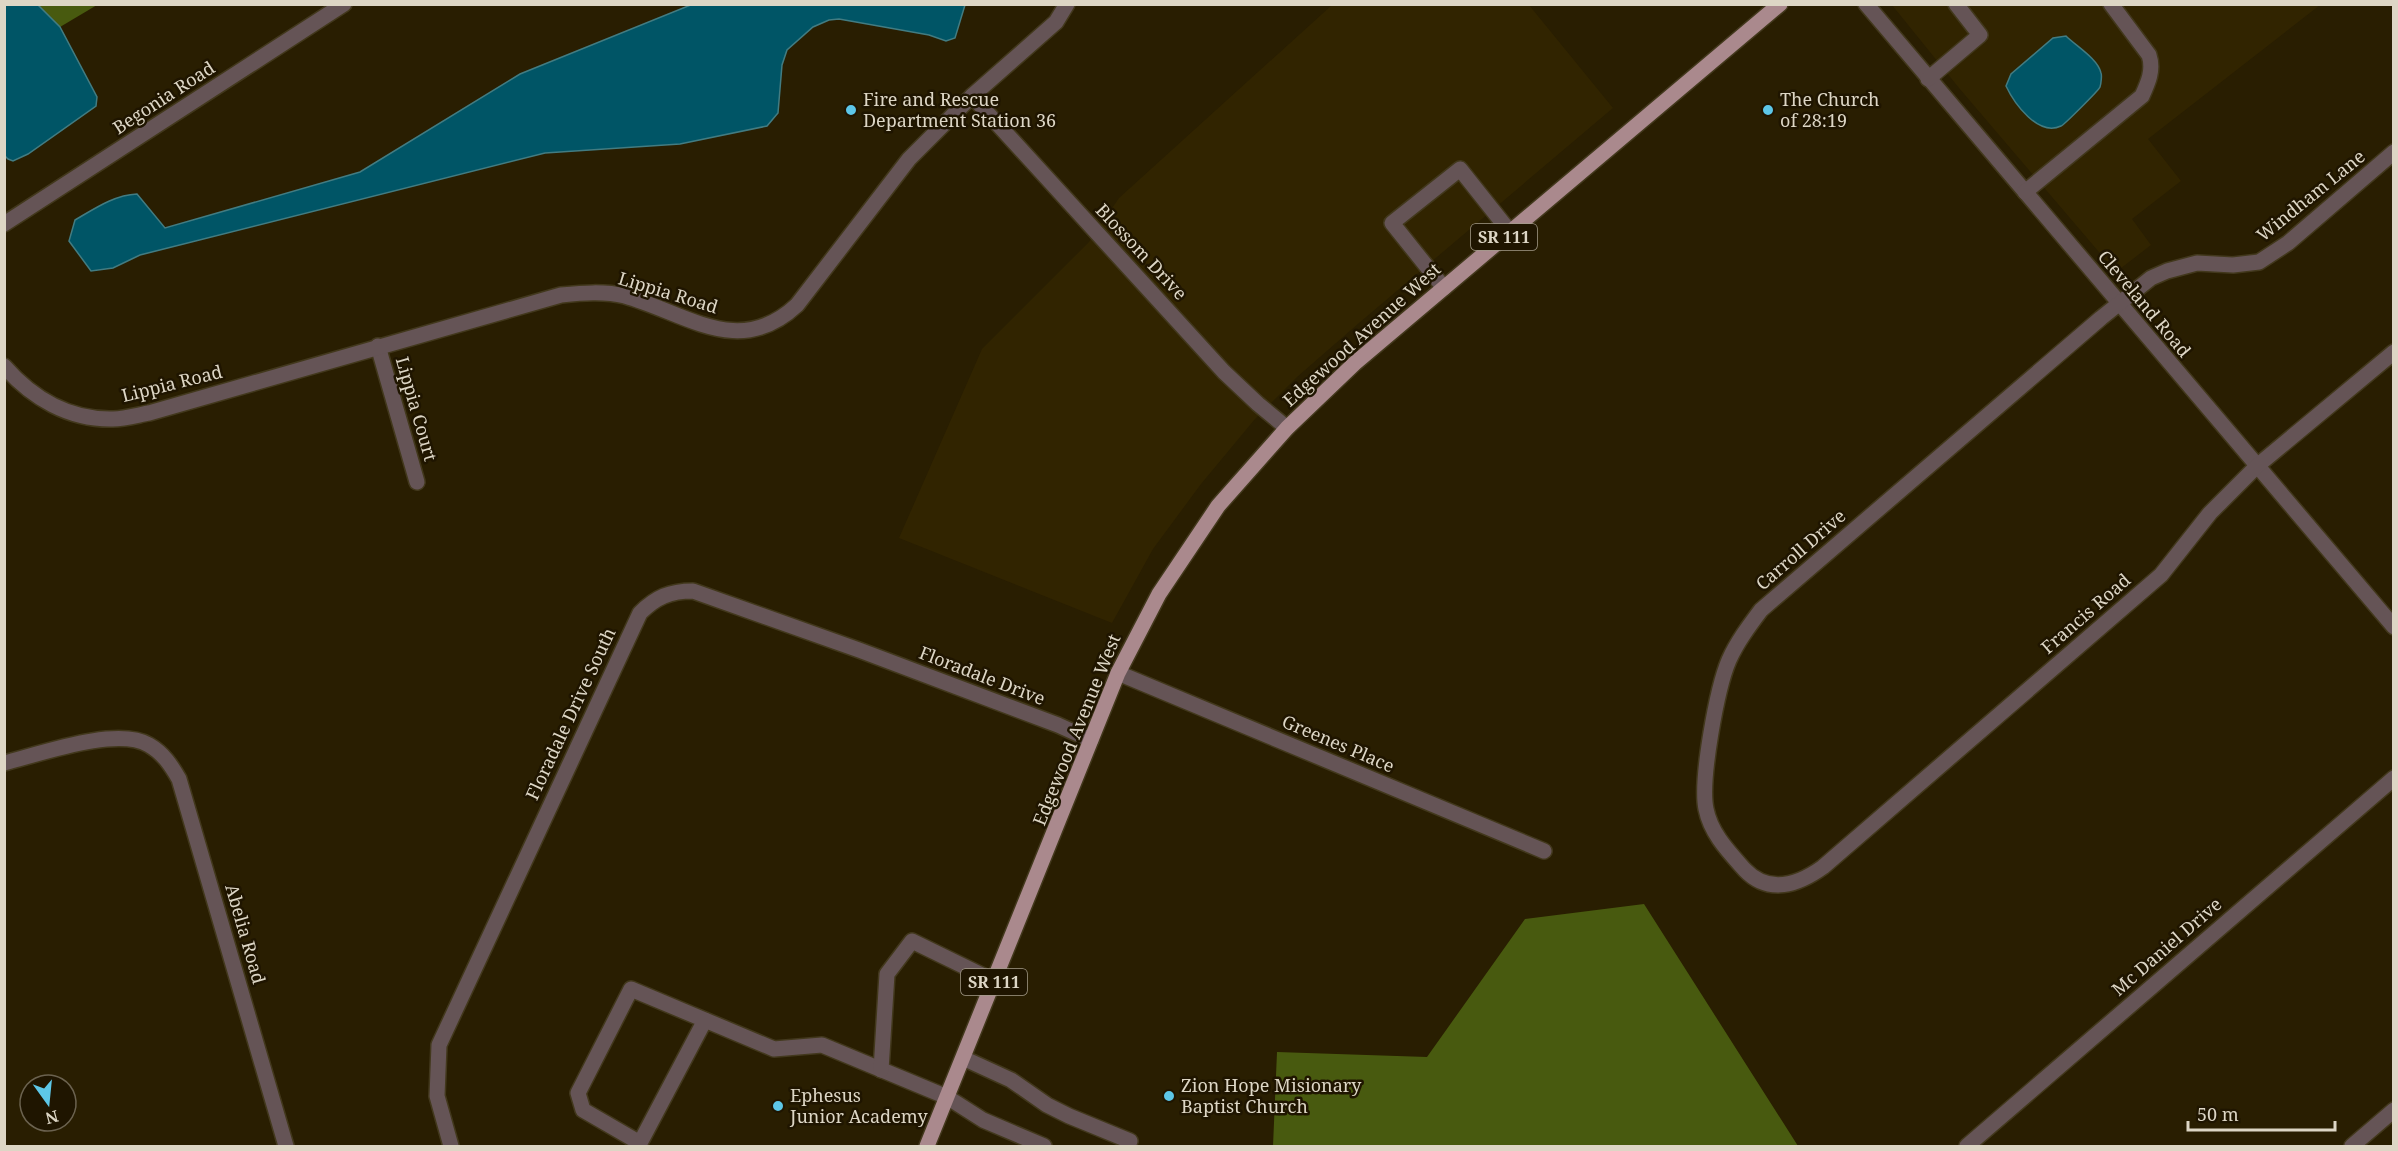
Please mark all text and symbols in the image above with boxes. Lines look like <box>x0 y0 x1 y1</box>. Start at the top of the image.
street label: Begonia Road <box>108 55 219 139</box>
place label: Fire and Rescue Department Station 36 <box>863 87 1056 132</box>
place label: The Church of 28:19 <box>1780 87 1879 132</box>
marker: Fire and Rescue Department Station 36 <box>844 103 858 117</box>
marker: The Church of 28:19 <box>1761 103 1775 117</box>
street label: Windham Lane <box>2251 144 2370 246</box>
street label: Blossom Drive <box>1091 198 1193 305</box>
road number: SR 111 <box>1471 224 1537 250</box>
street label: Cleveland Road <box>2093 245 2197 362</box>
street label: Edgewood Avenue West <box>1277 257 1445 412</box>
street label: Lippia Road <box>616 266 721 319</box>
street label: Lippia Court <box>391 354 443 464</box>
street label: Lippia Road <box>119 359 225 407</box>
street label: Carroll Drive <box>1750 504 1850 595</box>
street label: Francis Road <box>2035 568 2135 659</box>
street label: Floradale Drive South <box>520 624 621 804</box>
street label: Edgewood Avenue West <box>1027 630 1125 829</box>
street label: Floradale Drive <box>916 640 1049 710</box>
street label: Greenes Place <box>1279 709 1398 778</box>
street label: Abelia Road <box>220 881 272 986</box>
street label: Mc Daniel Drive <box>2106 892 2226 1001</box>
road number: SR 111 <box>961 969 1027 995</box>
north arrow <box>18 1073 78 1133</box>
place label: Zion Hope Misionary Baptist Church <box>1181 1073 1362 1118</box>
place label: Ephesus Junior Academy <box>789 1083 928 1128</box>
marker: Zion Hope Misionary Baptist Church <box>1162 1089 1176 1103</box>
scale bar <box>2188 1094 2335 1132</box>
marker: Ephesus Junior Academy <box>771 1099 785 1113</box>
text: 50 m <box>2197 1102 2239 1126</box>
text: N <box>43 1105 61 1130</box>

